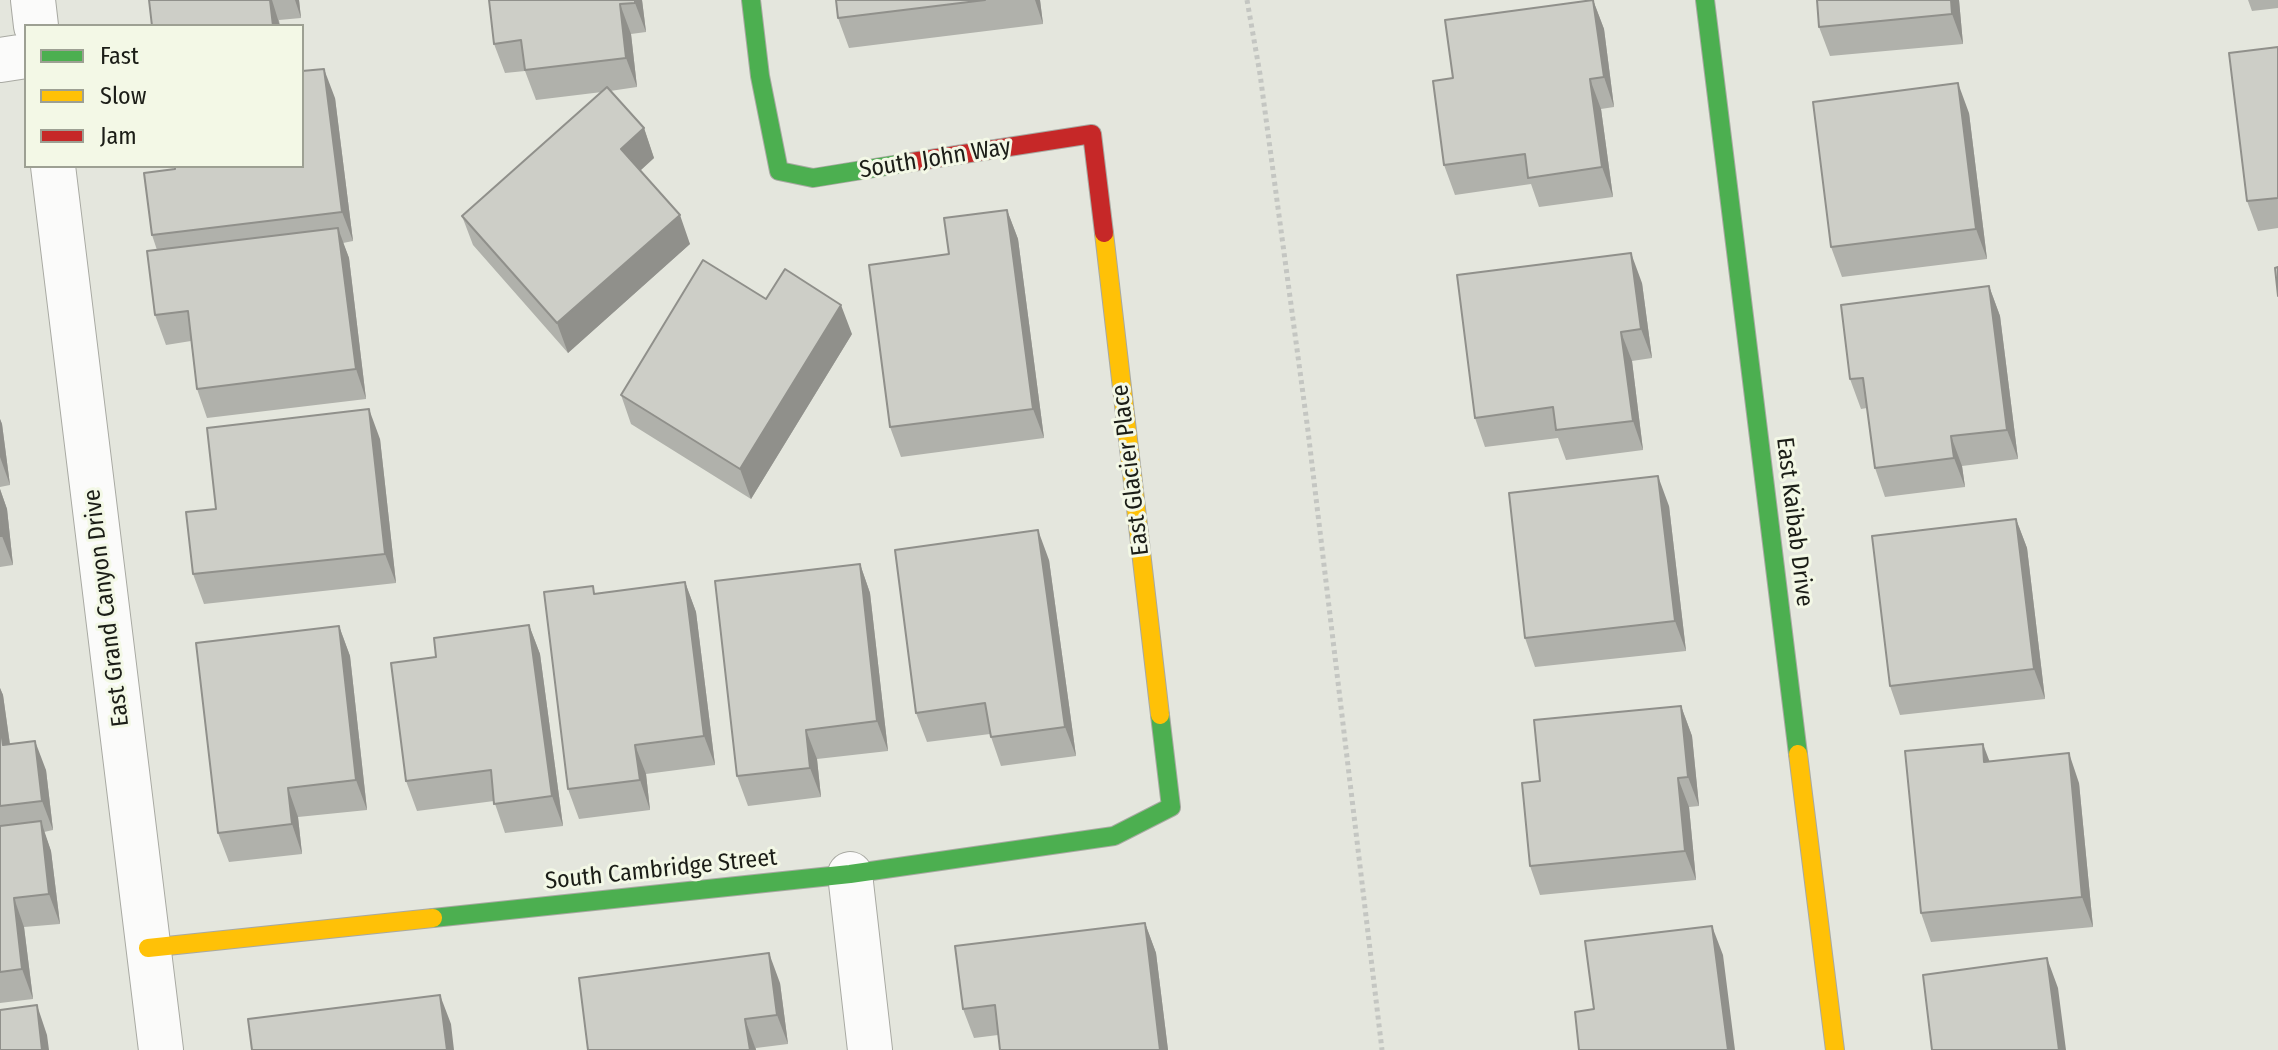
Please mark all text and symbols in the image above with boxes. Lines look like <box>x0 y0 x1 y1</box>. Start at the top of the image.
legend <box>24 24 304 168</box>
text: Fast <box>100 42 139 70</box>
text: Slow <box>100 82 146 110</box>
text: Jam <box>100 122 137 150</box>
street label: South John Way <box>857 133 1013 185</box>
street label: East Glacier Place <box>1106 383 1156 557</box>
street label: East Kaibab Drive <box>1769 436 1819 608</box>
street label: East Grand Canyon Drive <box>78 488 136 728</box>
street label: South Cambridge Street <box>544 844 778 896</box>

